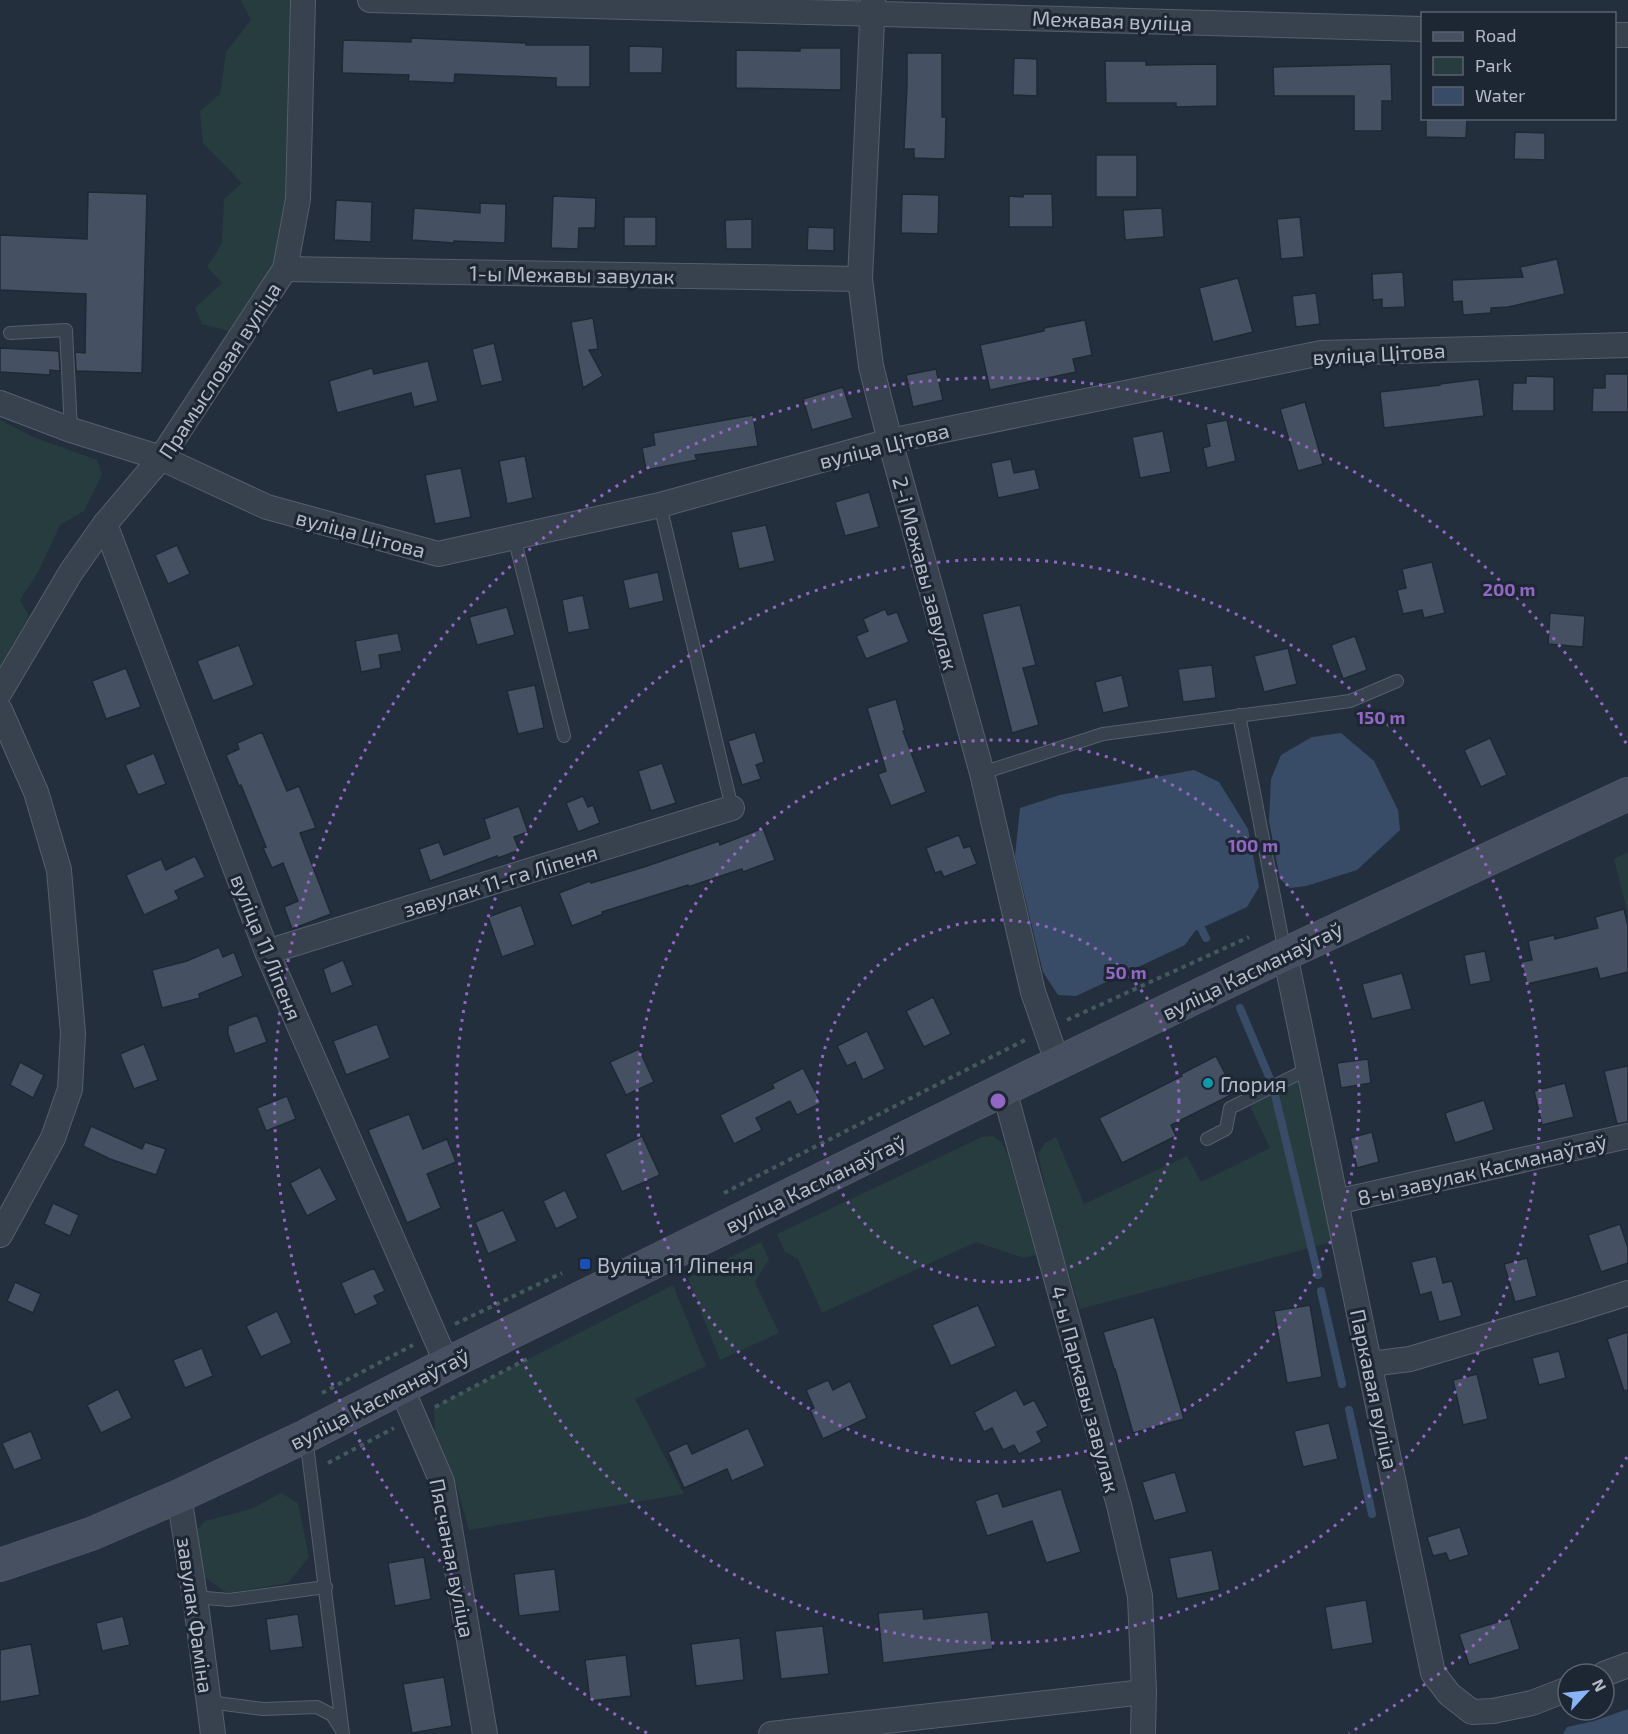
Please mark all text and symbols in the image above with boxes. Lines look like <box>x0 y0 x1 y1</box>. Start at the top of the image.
street label: Межавая вуліца <box>1031 5 1192 36</box>
legend <box>1421 12 1616 120</box>
text: Road <box>1475 24 1516 46</box>
text: Park <box>1475 54 1512 76</box>
text: Water <box>1475 84 1525 106</box>
street label: 1-ы Межавы завулак <box>469 260 675 289</box>
street label: Прамысловая вуліца <box>153 277 286 463</box>
street label: вуліца Цітова <box>1312 337 1446 370</box>
street label: вуліца Цітова <box>816 417 952 474</box>
street label: 2-і Межавы завулак <box>887 474 964 673</box>
street label: вуліца Цітова <box>293 504 428 563</box>
text: 200 m <box>1483 578 1535 600</box>
text: 150 m <box>1357 706 1405 728</box>
text: 100 m <box>1228 834 1278 856</box>
street label: завулак 11-га Ліпеня <box>400 839 600 922</box>
street label: вуліца 11 Ліпеня <box>225 870 308 1024</box>
street label: вуліца Касманаўтаў <box>1158 915 1347 1025</box>
text: 50 m <box>1105 961 1147 983</box>
place label: Глория <box>1220 1071 1287 1096</box>
marker: Глория <box>1201 1076 1215 1090</box>
centre of rings <box>988 1091 1008 1111</box>
street label: вуліца Касманаўтаў <box>721 1128 910 1238</box>
street label: 8-ы завулак Касманаўтаў <box>1355 1128 1609 1211</box>
place label: Вуліца 11 Ліпеня <box>597 1252 754 1278</box>
marker: Вуліца 11 Ліпеня <box>578 1257 592 1271</box>
street label: 4-ы Паркавы завулак <box>1045 1283 1126 1495</box>
street label: Паркавая вуліца <box>1345 1307 1404 1472</box>
street label: вуліца Касманаўтаў <box>285 1342 473 1455</box>
street label: Пясчаная вуліца <box>424 1476 481 1640</box>
street label: завулак Фаміна <box>172 1536 219 1695</box>
north arrow <box>1556 1662 1616 1722</box>
text: N <box>1589 1675 1611 1694</box>

